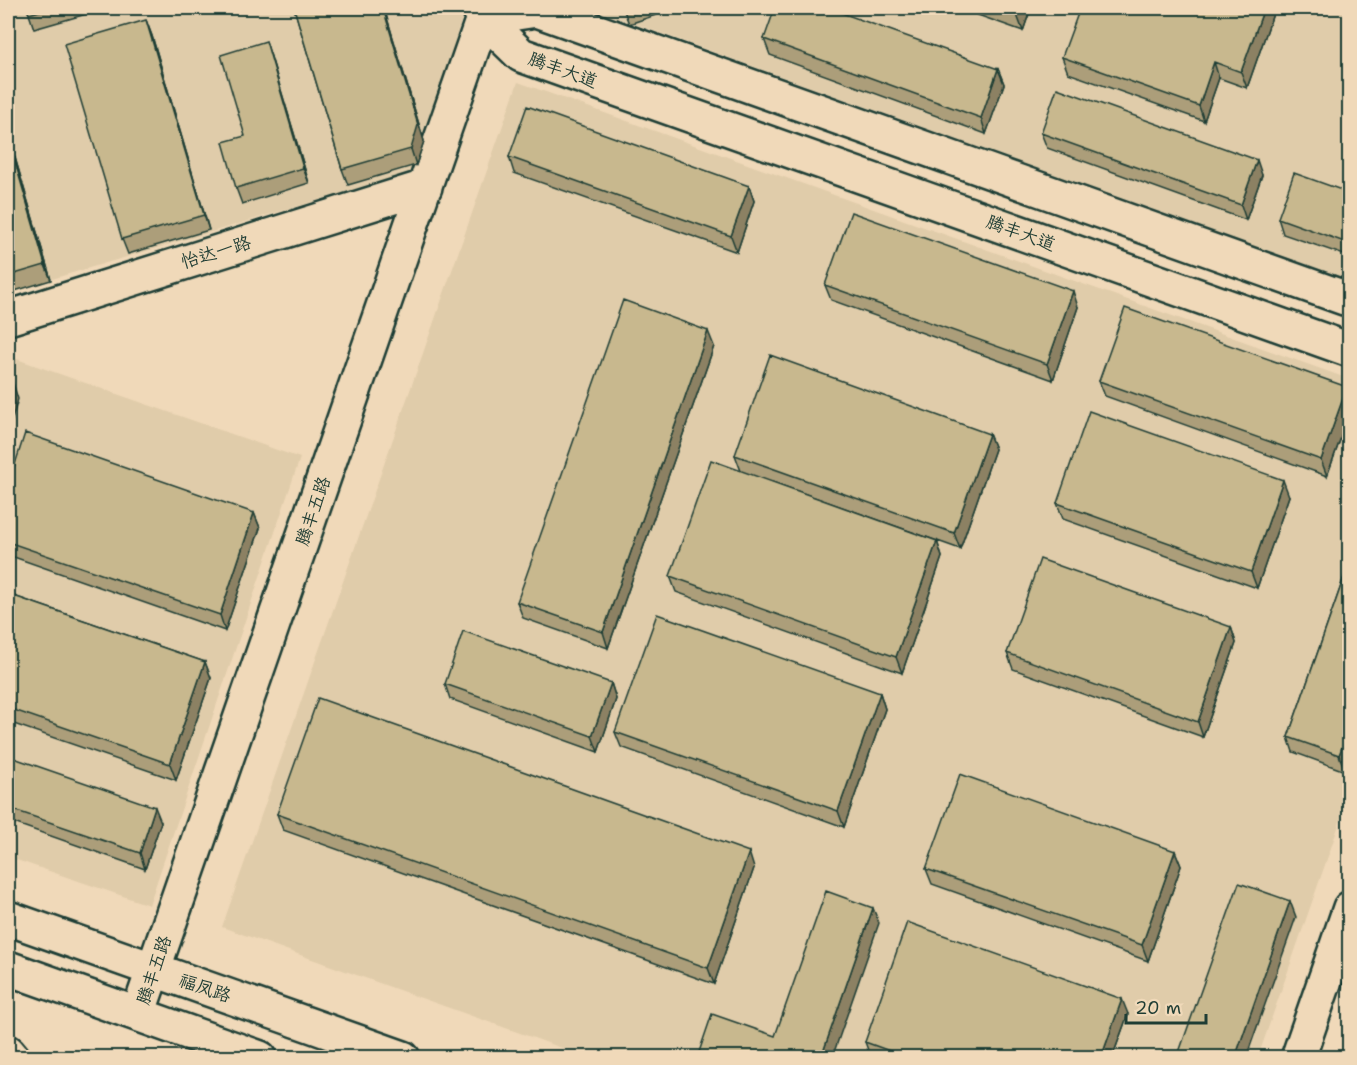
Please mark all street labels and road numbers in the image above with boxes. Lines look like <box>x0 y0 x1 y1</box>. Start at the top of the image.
street label: 腾丰大道 <box>525 46 601 94</box>
street label: 腾丰大道 <box>983 209 1059 257</box>
street label: 怡达一路 <box>178 230 254 274</box>
street label: 腾丰五路 <box>290 473 336 549</box>
street label: 腾丰五路 <box>131 932 177 1008</box>
street label: 福凤路 <box>176 968 234 1008</box>

